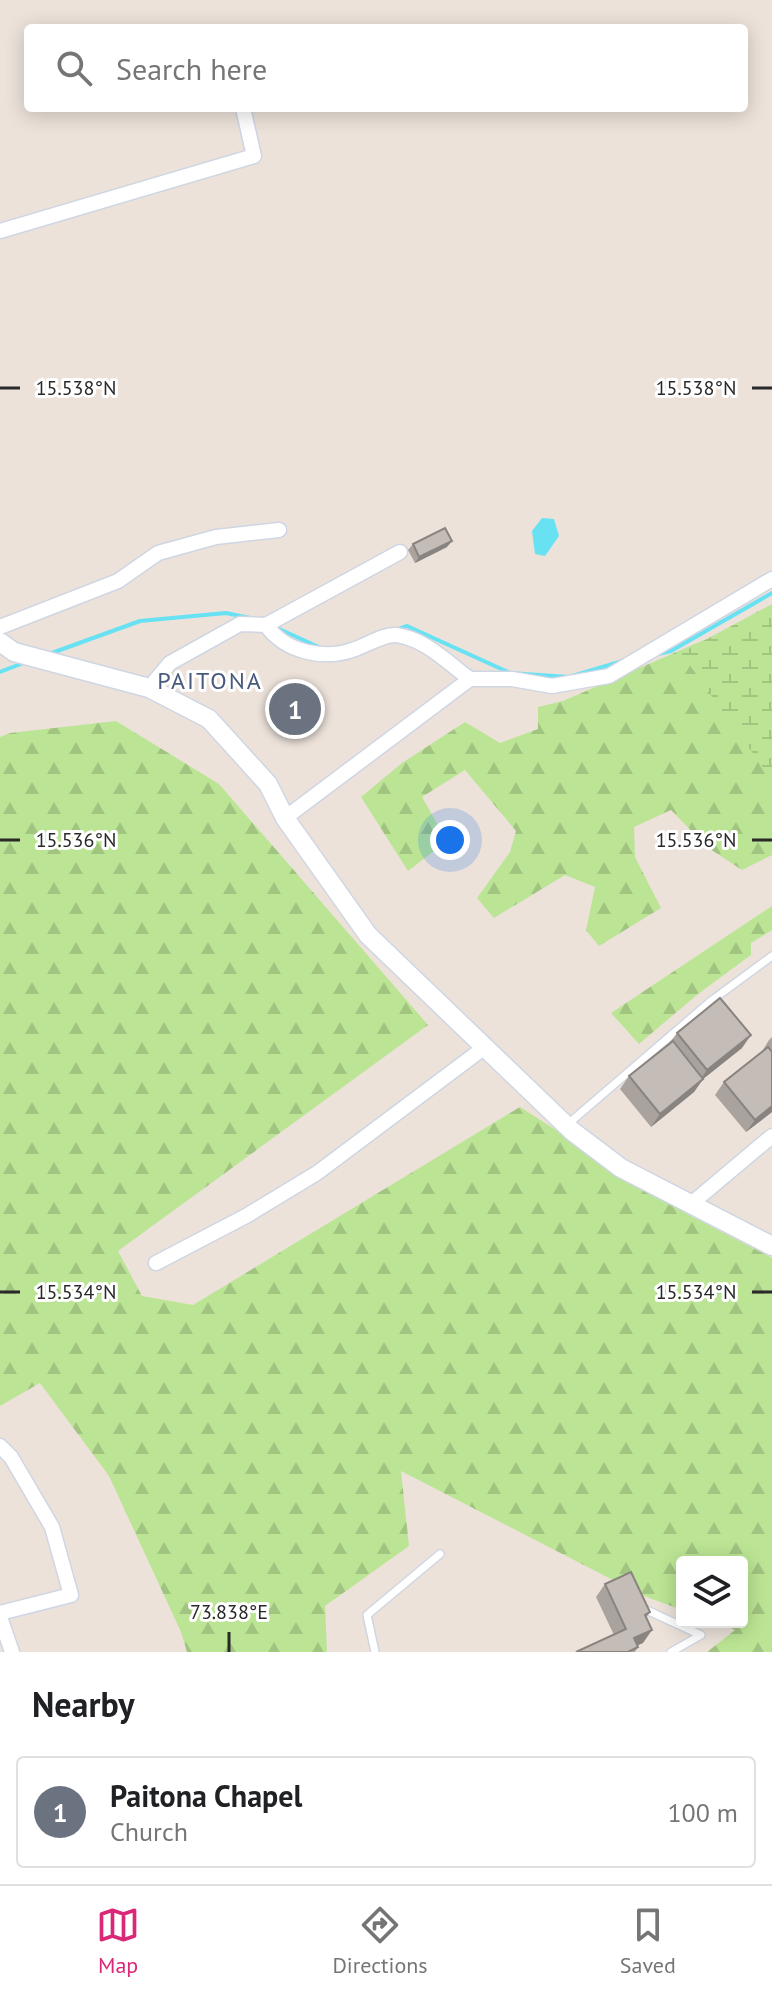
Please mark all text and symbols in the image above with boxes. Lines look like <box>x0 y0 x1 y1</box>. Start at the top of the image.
search box <box>24 24 748 112</box>
icon: search <box>52 46 96 90</box>
text: Search here <box>116 49 267 88</box>
text: 15.538°N <box>36 375 116 401</box>
text: 15.538°N <box>656 375 736 401</box>
district label: PAITONA <box>157 665 263 696</box>
pin: 1 <box>269 679 321 739</box>
your location <box>430 820 470 860</box>
text: 15.536°N <box>36 827 116 853</box>
text: 15.536°N <box>656 827 736 853</box>
text: 15.534°N <box>36 1279 116 1305</box>
text: 15.534°N <box>656 1279 736 1305</box>
map controls <box>676 1556 748 1628</box>
button: layers <box>676 1556 748 1628</box>
text: 73.838°E <box>190 1599 268 1625</box>
text: Nearby <box>32 1682 134 1726</box>
text: Paitona Chapel <box>110 1776 302 1815</box>
text: 1 <box>53 1796 67 1829</box>
text: 100 m <box>667 1796 738 1829</box>
text: Church <box>110 1815 188 1848</box>
tab: Map <box>96 1903 140 1979</box>
tab: Directions <box>332 1903 428 1979</box>
tab: Saved <box>620 1903 676 1979</box>

